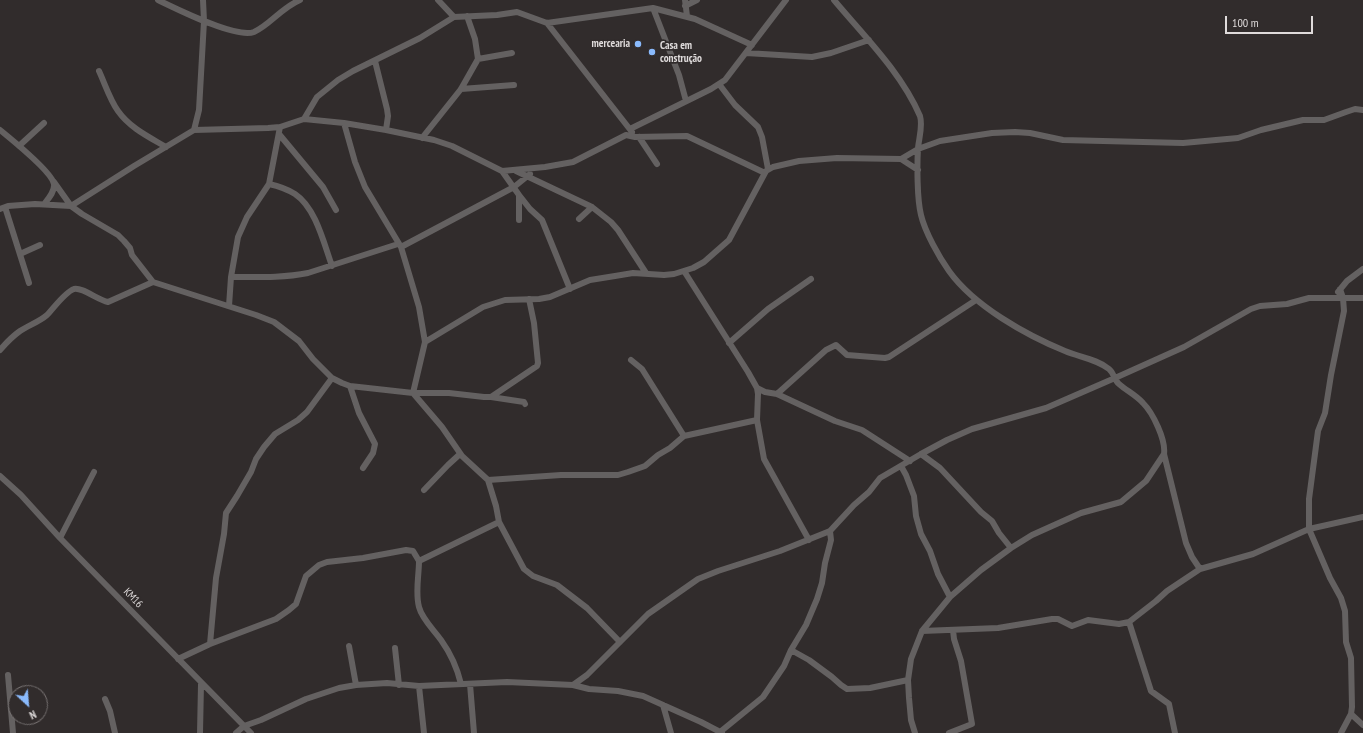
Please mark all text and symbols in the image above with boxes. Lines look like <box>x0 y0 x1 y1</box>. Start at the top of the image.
scale bar <box>1227 8 1315 34</box>
text: 100 m <box>1232 15 1259 30</box>
place label: mercearia <box>592 37 630 51</box>
marker: mercearia <box>633 39 643 49</box>
place label: Casa em construção <box>660 39 702 65</box>
marker: Casa em construção <box>647 47 657 57</box>
street label: KM16 <box>120 585 146 611</box>
north arrow <box>8 685 48 725</box>
text: N <box>27 707 39 722</box>

